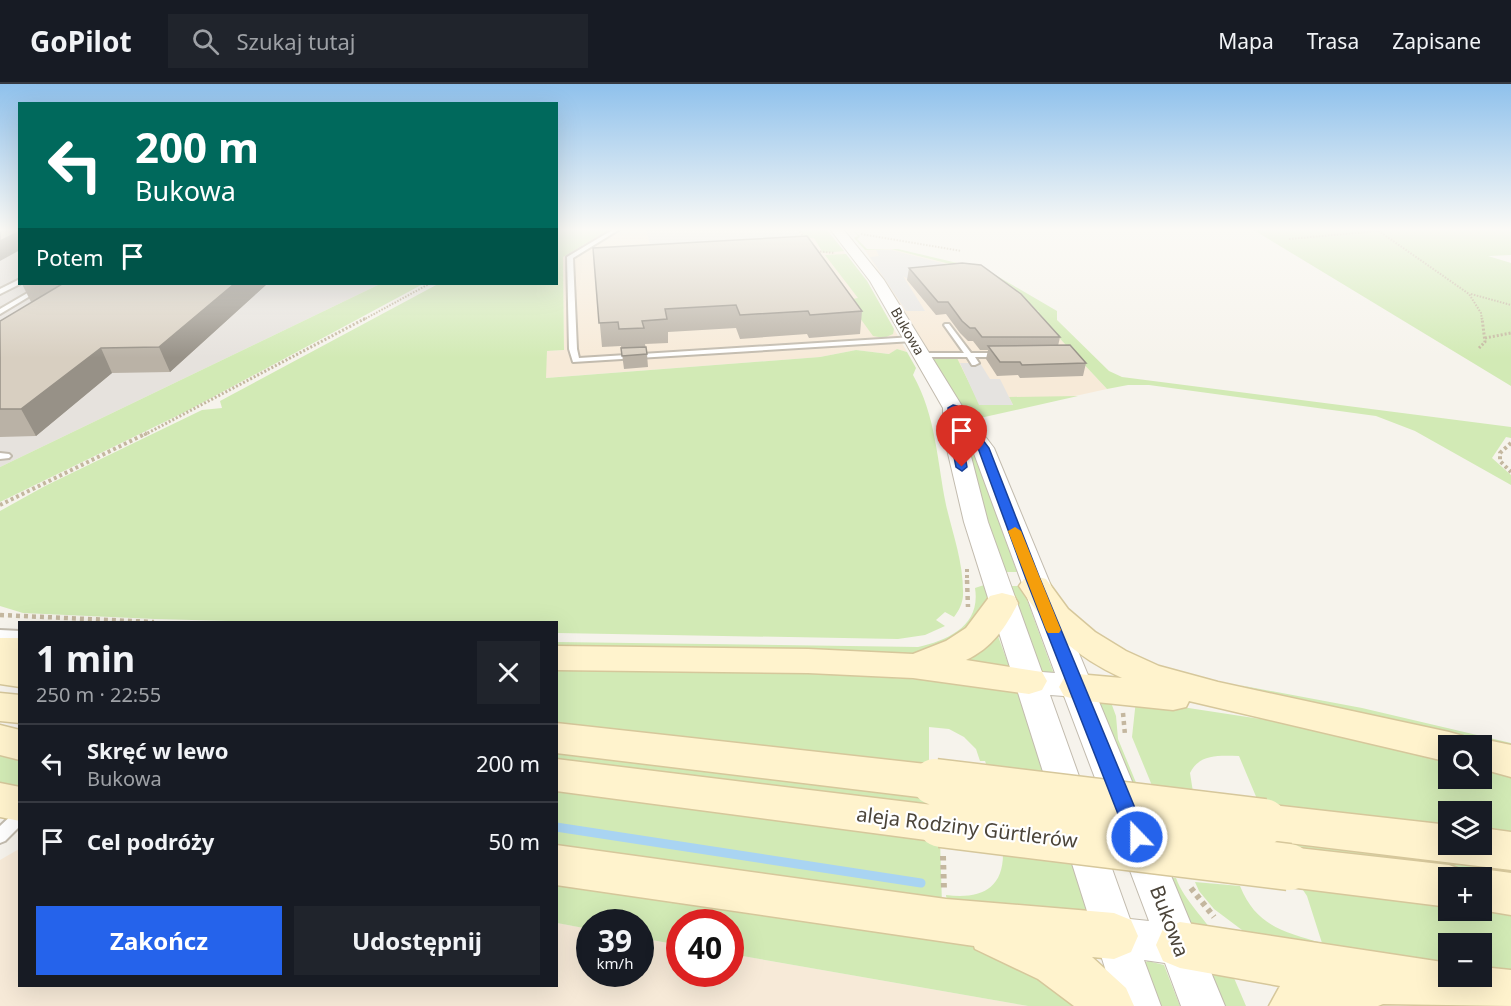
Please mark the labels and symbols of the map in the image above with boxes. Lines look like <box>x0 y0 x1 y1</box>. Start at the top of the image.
street label: Bukowa <box>887 304 929 358</box>
pin <box>936 405 987 467</box>
street label: aleja Rodziny Gürtlerów <box>855 800 1079 854</box>
position arrow <box>1105 805 1169 869</box>
street label: Bukowa <box>1144 881 1196 961</box>
speed limit sign: 40 <box>666 909 744 987</box>

